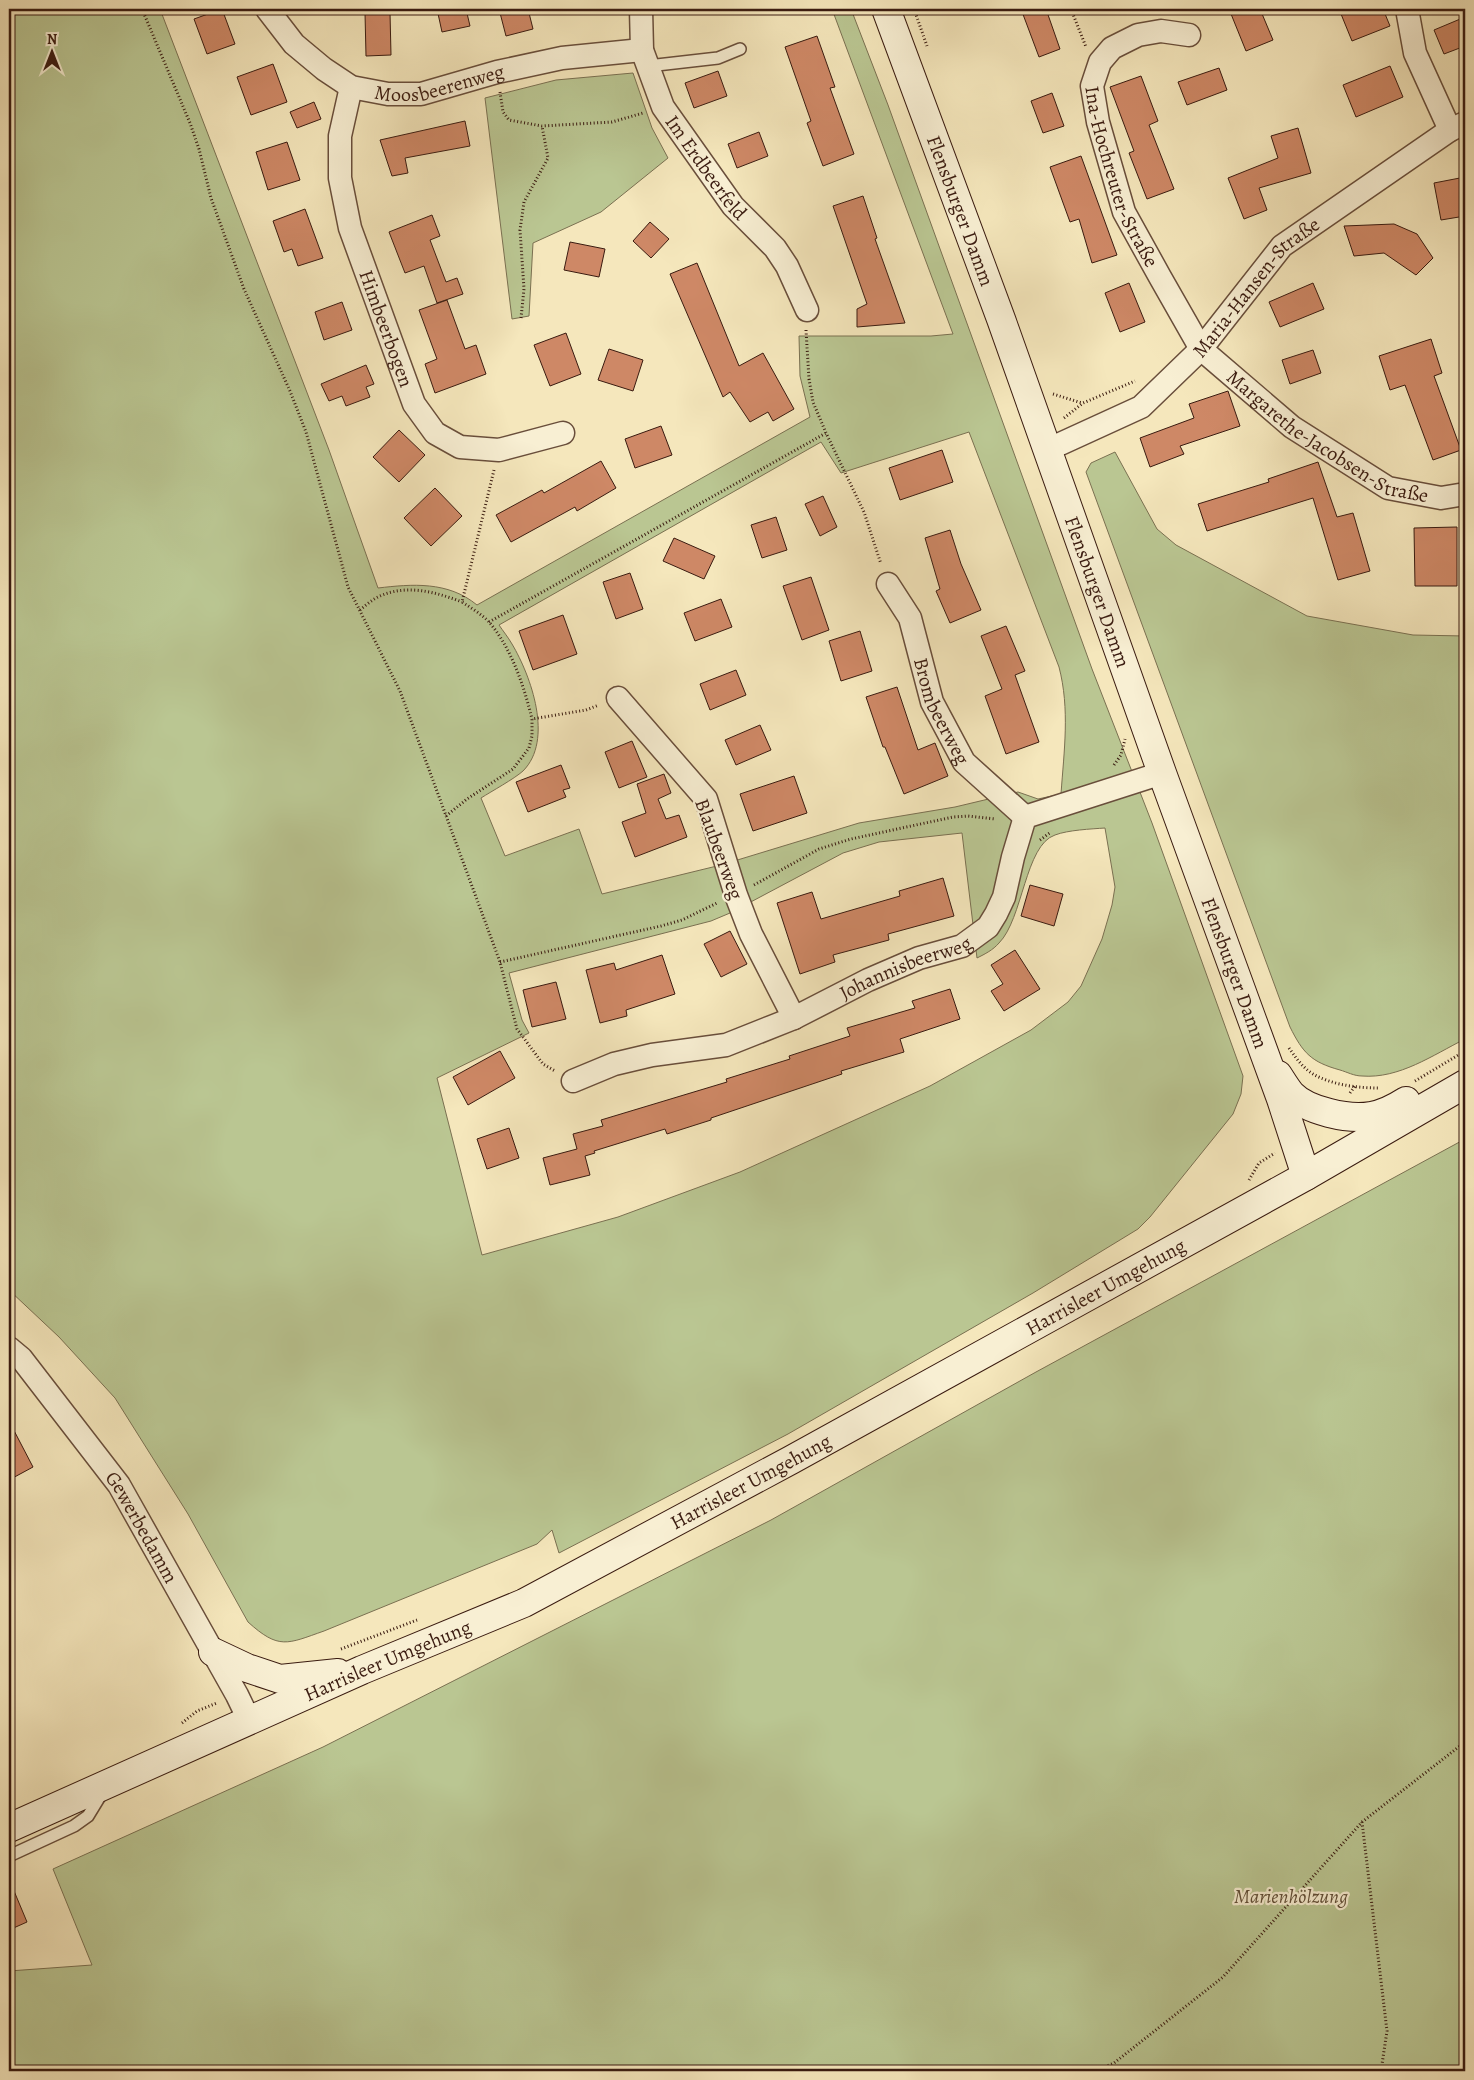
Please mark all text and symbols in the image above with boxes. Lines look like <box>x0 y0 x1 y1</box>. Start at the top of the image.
north arrow <box>28 28 78 78</box>
text: N <box>47 30 57 49</box>
street label: Moosbeerenweg <box>372 57 506 108</box>
street label: Ina-Hochreuter-Straße <box>1079 84 1165 272</box>
street label: Im Erdbeerfeld <box>659 109 753 226</box>
street label: Flensburger Damm <box>920 131 1001 290</box>
street label: Maria-Hansen-Straße <box>1186 211 1325 363</box>
street label: Himbeerbogen <box>353 266 420 391</box>
street label: Margarethe-Jacobsen-Straße <box>1221 363 1431 509</box>
street label: Flensburger Damm <box>1058 512 1137 672</box>
street label: Brombeerweg <box>907 654 976 769</box>
street label: Blaubeerweg <box>688 795 750 903</box>
street label: Flensburger Damm <box>1195 893 1275 1052</box>
street label: Johannisbeerweg <box>835 930 978 1006</box>
street label: Harrisleer Umgehung <box>1021 1232 1190 1342</box>
street label: Harrisleer Umgehung <box>665 1427 836 1536</box>
street label: Gewerbedamm <box>99 1465 185 1588</box>
street label: Harrisleer Umgehung <box>300 1613 475 1708</box>
park label: Marienhölzung <box>1234 1883 1348 1910</box>

